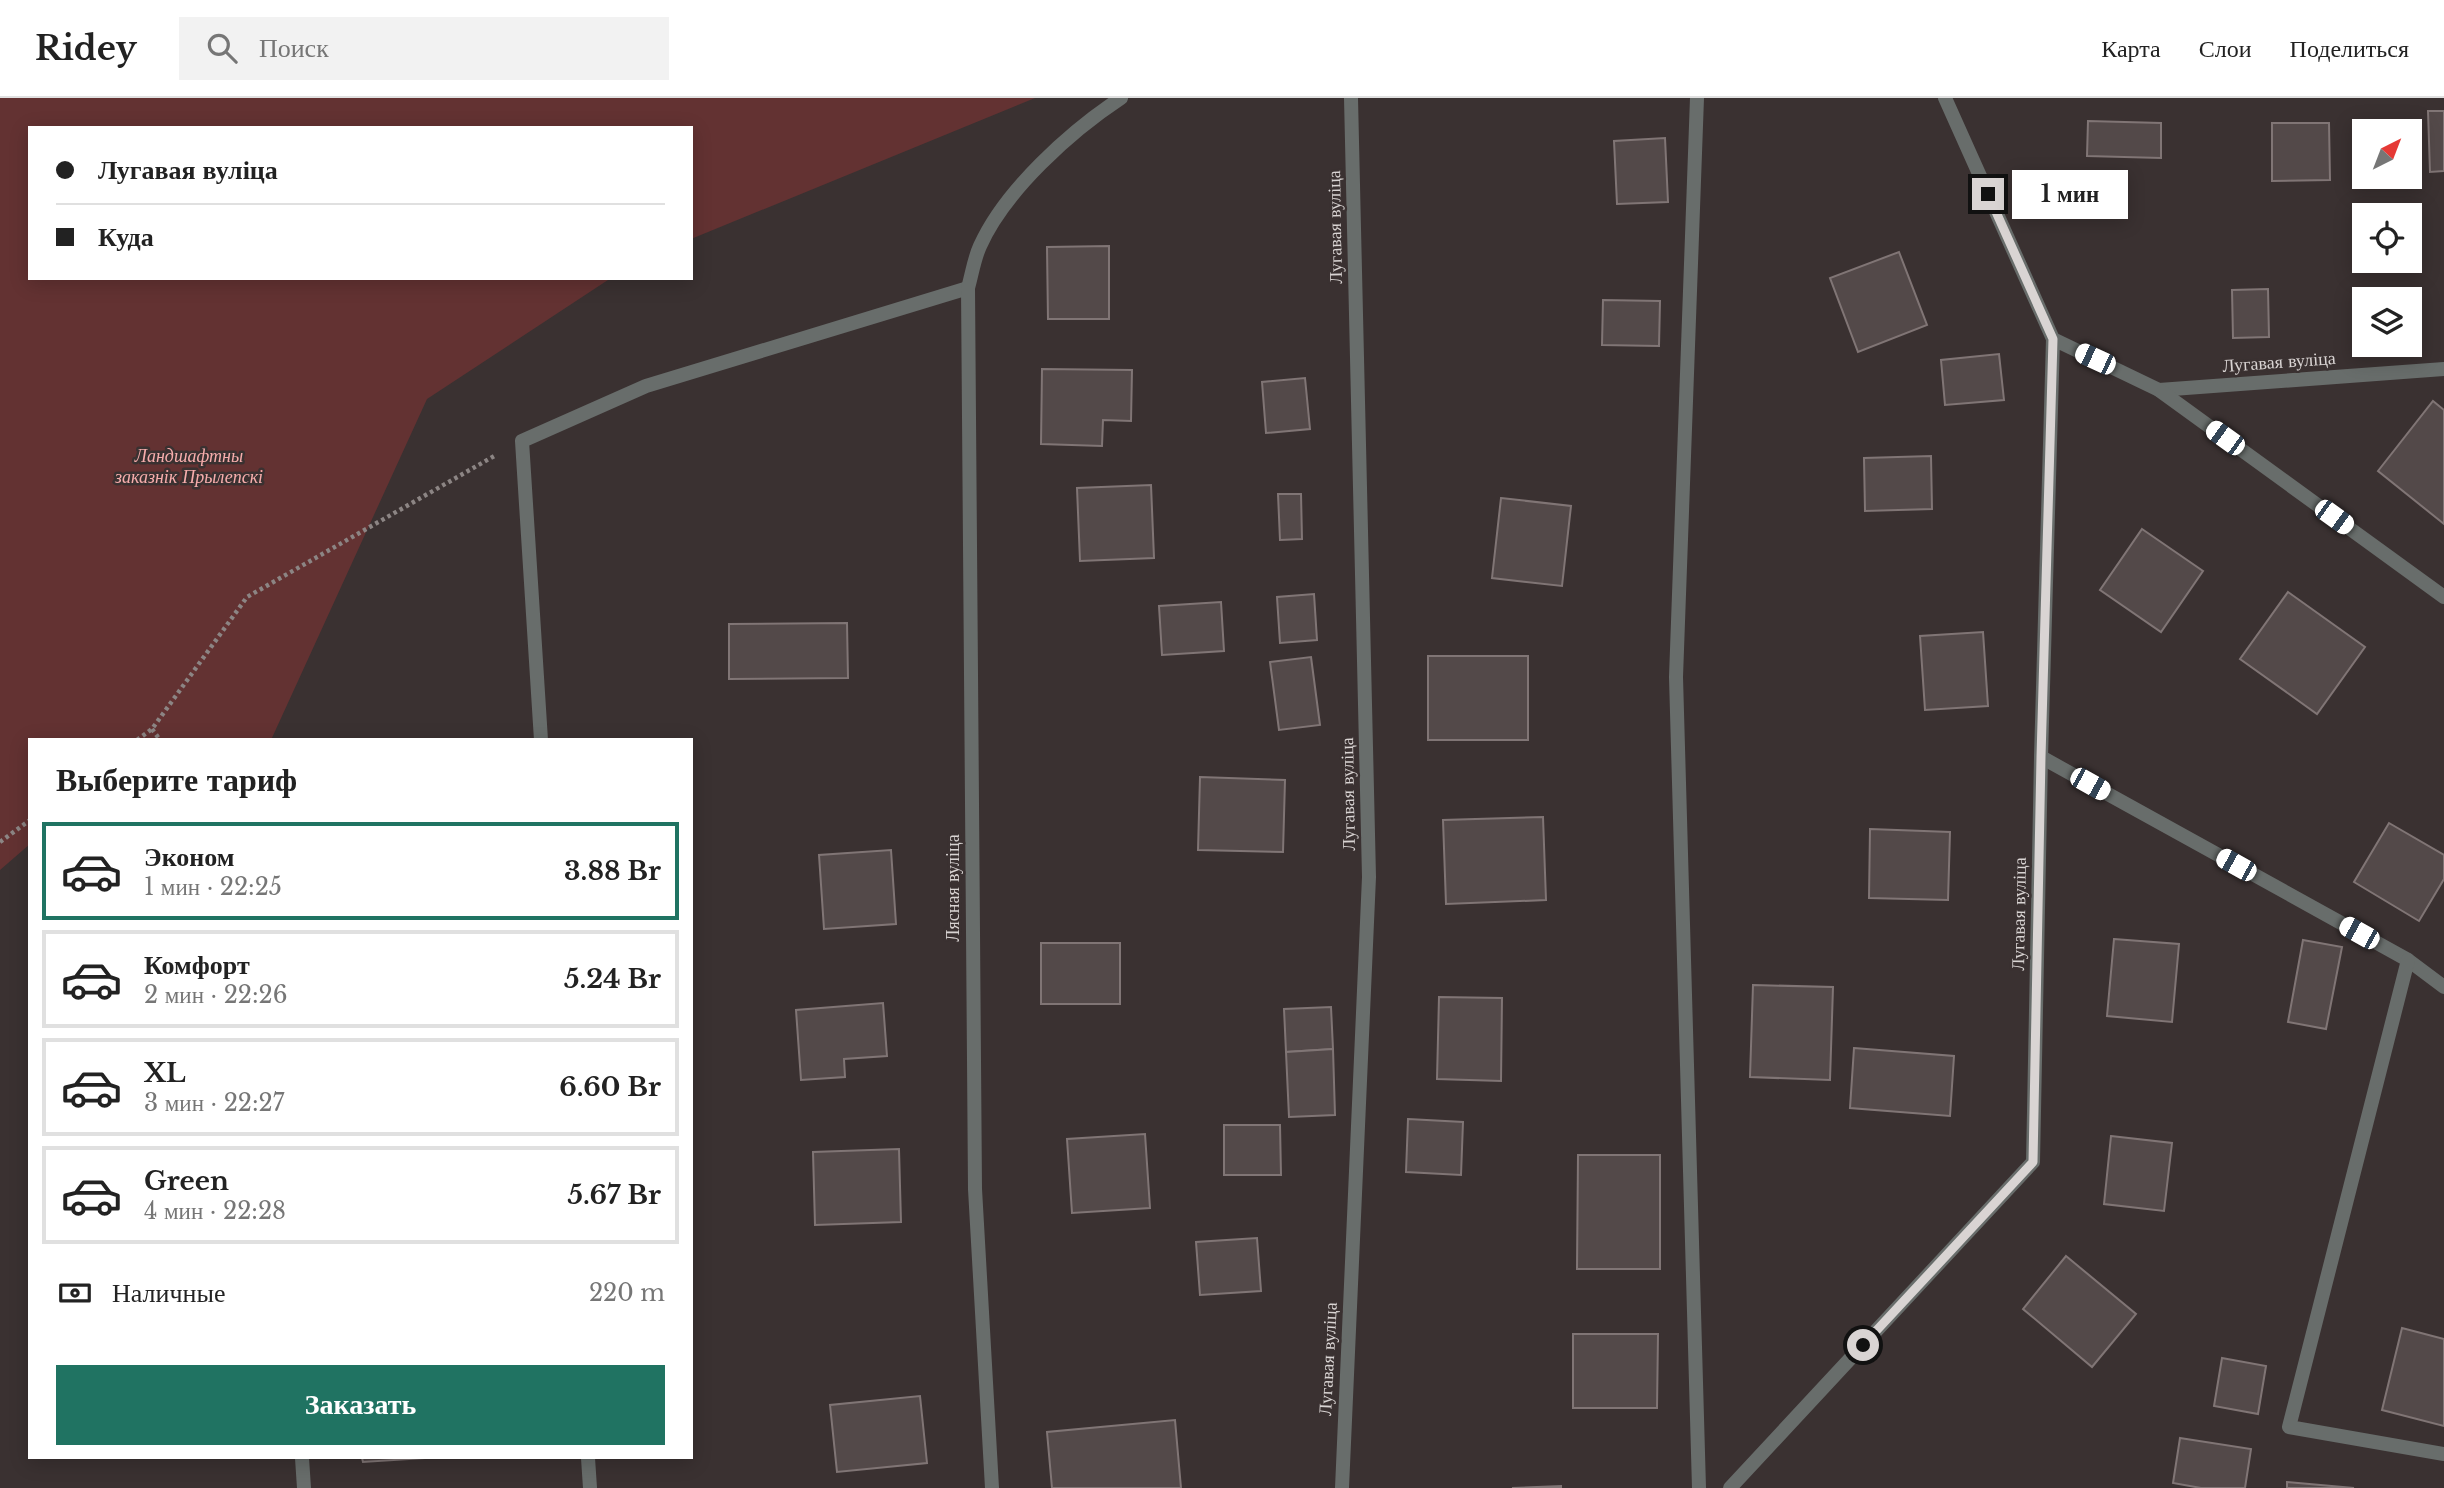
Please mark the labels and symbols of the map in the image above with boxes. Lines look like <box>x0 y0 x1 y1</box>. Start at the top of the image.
north arrow <box>2352 119 2422 189</box>
street label: Лугавая вуліца <box>1323 170 1347 284</box>
callout: 1 мин <box>2012 170 2128 218</box>
route end <box>1972 178 2004 210</box>
car <box>2072 341 2119 377</box>
street label: Лугавая вуліца <box>2222 347 2336 377</box>
car <box>2202 417 2249 459</box>
park label: Ландшафтны заказнік Прылепскі <box>114 445 263 488</box>
car <box>2311 496 2358 538</box>
street label: Лугавая вуліца <box>1336 737 1360 851</box>
car <box>2067 765 2114 803</box>
street label: Лясная вуліца <box>942 834 964 942</box>
car <box>2213 846 2260 884</box>
street label: Лугавая вуліца <box>2007 857 2031 971</box>
car <box>2336 914 2383 952</box>
street label: Лугавая вуліца <box>1314 1302 1342 1416</box>
route start <box>1847 1329 1879 1361</box>

